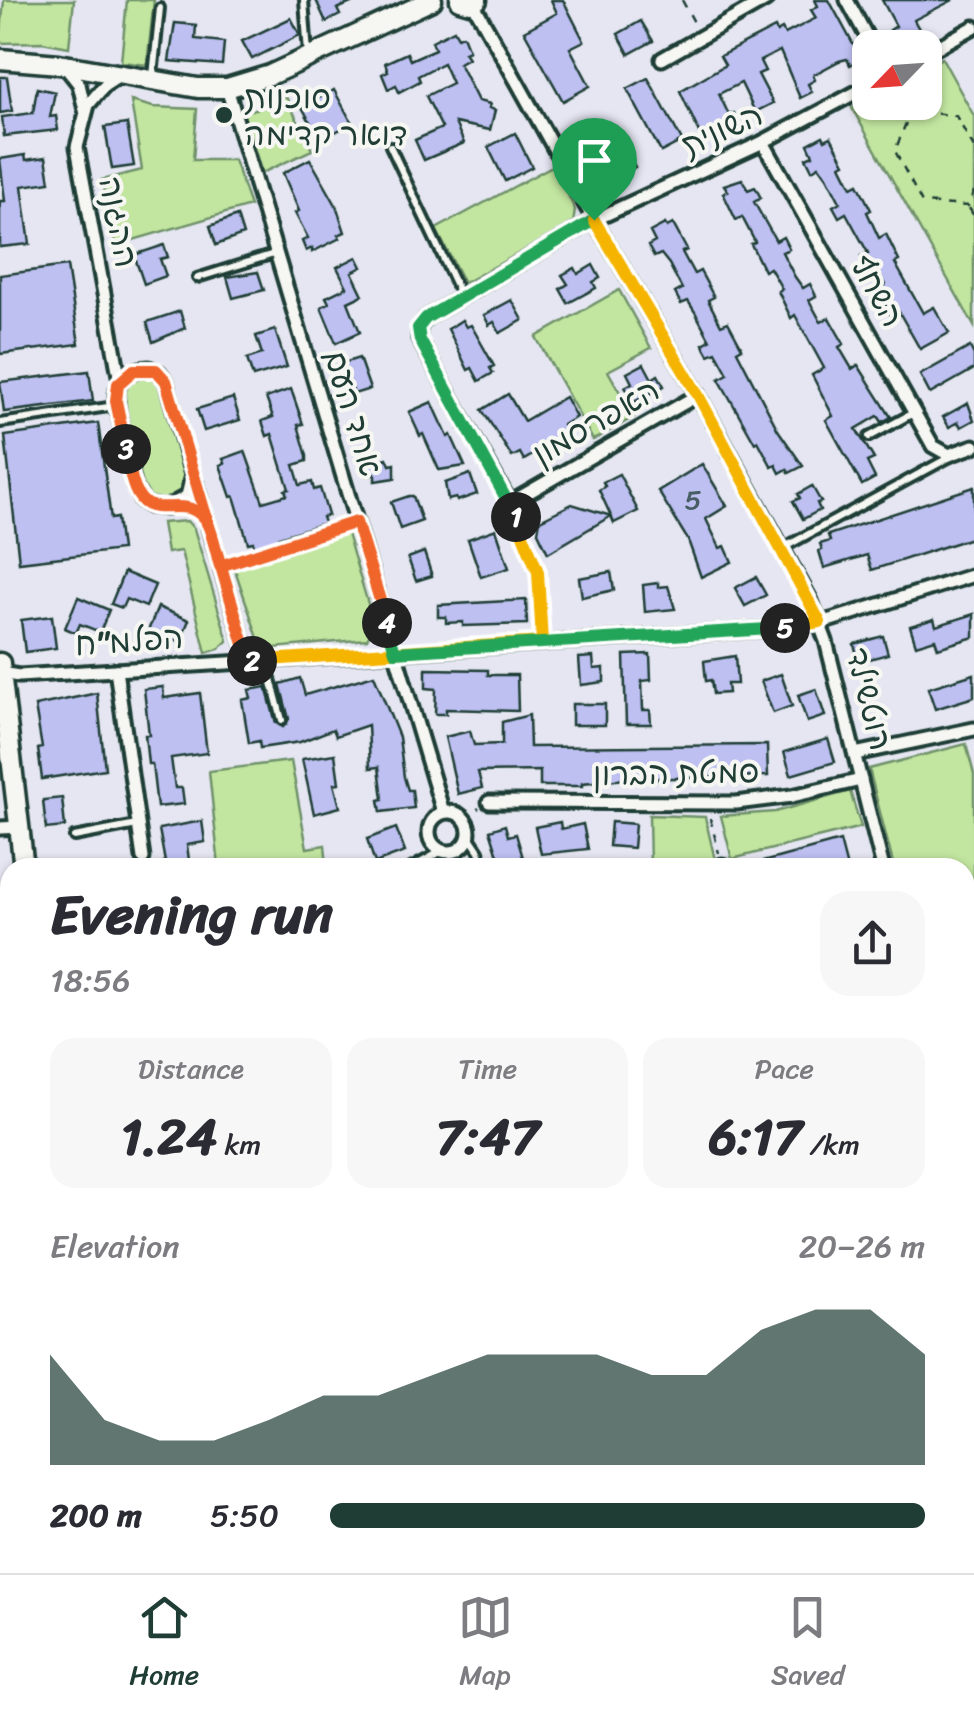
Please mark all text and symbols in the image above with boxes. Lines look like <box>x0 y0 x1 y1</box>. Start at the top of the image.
north arrow <box>852 30 942 120</box>
map controls <box>852 30 942 120</box>
place label: סוכנות דואר קדימה <box>244 69 408 163</box>
street label: השונית <box>672 87 772 173</box>
marker: סוכנות דואר קדימה <box>213 104 235 126</box>
pin <box>552 118 637 221</box>
icon: arrive <box>567 133 622 188</box>
street label: ההגנה <box>81 172 155 272</box>
street label: השחף <box>833 244 921 338</box>
street label: אחד העם <box>307 343 399 483</box>
street label: האפרסמון <box>521 362 671 482</box>
pin: 3 <box>101 424 151 474</box>
text: 3 <box>118 424 134 473</box>
house number: 5 <box>684 475 702 524</box>
pin: 1 <box>491 492 541 542</box>
text: 1 <box>510 492 522 541</box>
pin: 4 <box>362 598 412 648</box>
text: 4 <box>378 598 396 647</box>
pin: 5 <box>760 603 810 653</box>
text: 5 <box>776 603 794 652</box>
street label: הפלמ"ח <box>73 609 185 673</box>
pin: 2 <box>227 636 277 686</box>
text: 2 <box>244 636 260 685</box>
street label: רוטשילד <box>829 641 909 757</box>
street label: סמטת הברון <box>592 743 760 803</box>
text: Evening run <box>50 866 333 963</box>
button: share <box>820 891 925 996</box>
text: 18:56 <box>50 952 130 1009</box>
text: Distance <box>138 1044 244 1093</box>
text: Time <box>458 1044 517 1093</box>
text: Pace <box>754 1044 814 1093</box>
text: 1.24 <box>121 1093 217 1182</box>
text: 7:47 <box>436 1093 539 1182</box>
text: 6:17 <box>709 1093 802 1182</box>
text: km <box>217 1120 261 1169</box>
text: /km <box>802 1120 860 1169</box>
text: Elevation <box>50 1218 180 1275</box>
text: 20–26 m <box>799 1218 925 1275</box>
text: 200 m <box>50 1487 142 1544</box>
text: 5:50 <box>210 1487 279 1544</box>
tab: Home <box>129 1590 199 1699</box>
tab: Map <box>458 1590 513 1699</box>
tab: Saved <box>771 1590 845 1699</box>

